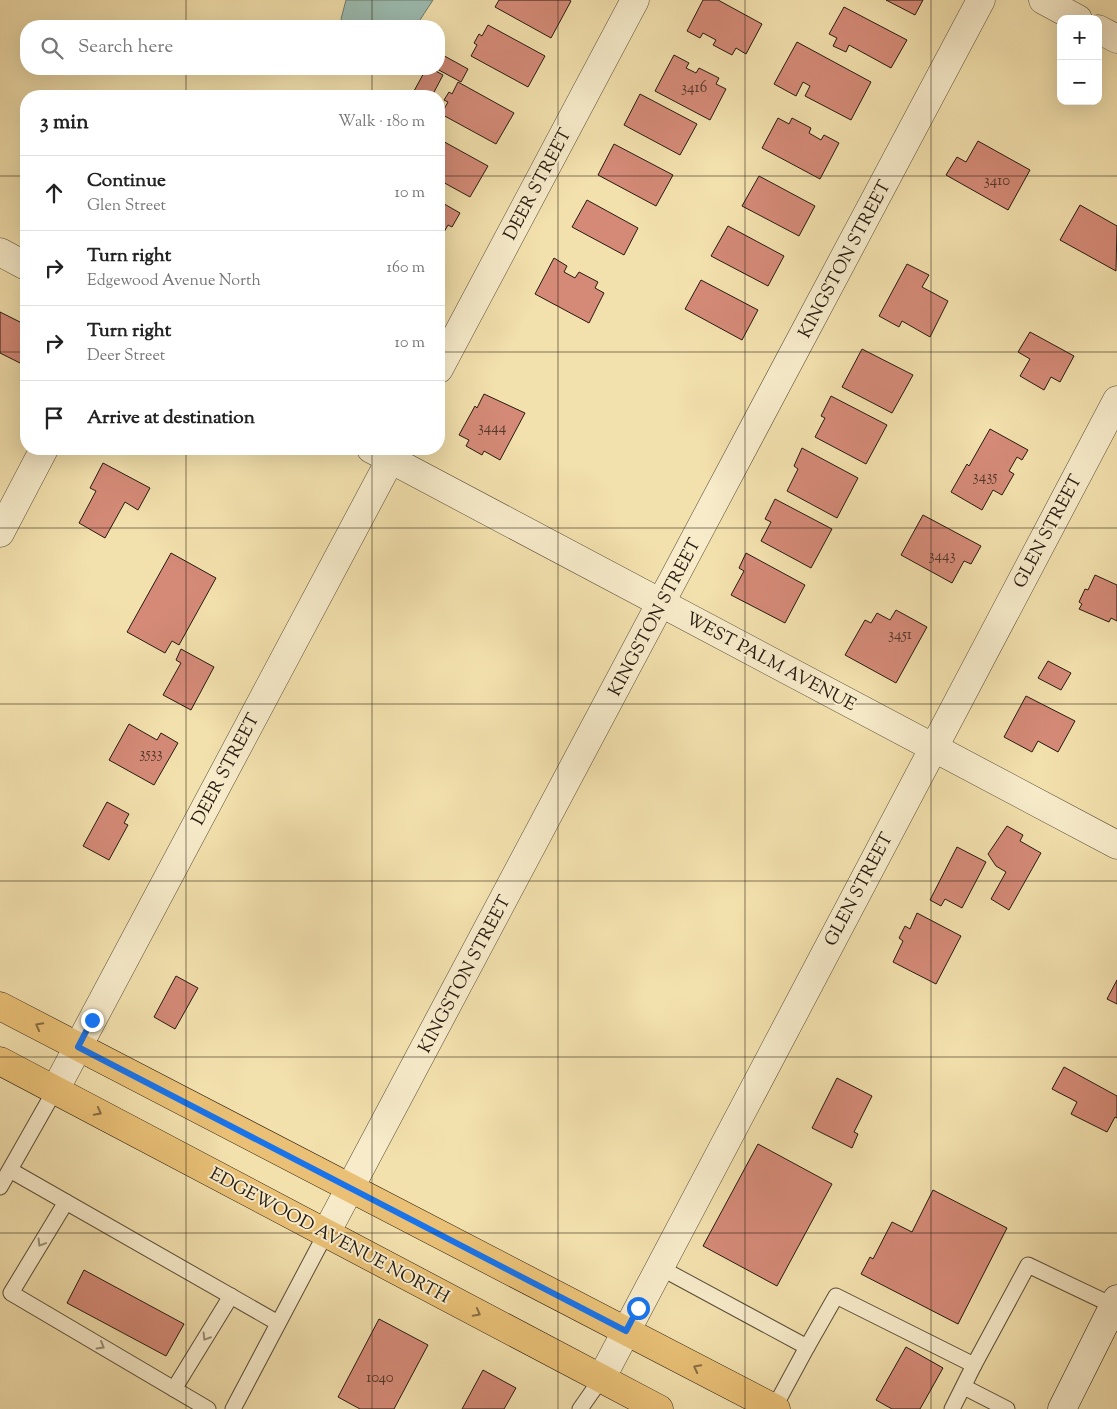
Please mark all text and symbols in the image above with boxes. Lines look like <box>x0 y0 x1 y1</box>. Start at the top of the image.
map controls <box>1057 15 1102 105</box>
button: + <box>1057 15 1102 60</box>
search box <box>20 20 445 75</box>
icon: search <box>38 34 66 62</box>
text: Search here <box>78 34 173 61</box>
button: − <box>1057 60 1102 105</box>
house number: 3416 <box>681 78 707 99</box>
text: 3 min <box>40 108 89 138</box>
text: Walk · 180 m <box>338 111 425 134</box>
street label: DEER STREET <box>498 124 579 246</box>
text: Continue <box>87 168 166 195</box>
house number: 3410 <box>984 171 1010 192</box>
street label: KINGSTON STREET <box>793 176 899 343</box>
icon: ahead <box>40 179 68 207</box>
text: 10 m <box>395 182 425 205</box>
text: Glen Street <box>87 195 166 218</box>
text: Turn right <box>87 243 171 270</box>
icon: right <box>40 254 68 282</box>
text: 160 m <box>387 257 425 280</box>
text: Edgewood Avenue North <box>87 270 261 293</box>
text: Turn right <box>87 318 171 345</box>
icon: right <box>40 329 68 357</box>
text: 10 m <box>395 332 425 355</box>
text: Deer Street <box>87 345 165 368</box>
icon: arrive <box>40 404 68 432</box>
text: Arrive at destination <box>87 405 255 432</box>
house number: 3444 <box>478 418 507 439</box>
house number: 3435 <box>973 467 997 488</box>
street label: GLEN STREET <box>1008 470 1090 593</box>
street label: KINGSTON STREET <box>603 534 709 701</box>
house number: 3443 <box>928 546 956 567</box>
street label: WEST PALM AVENUE <box>680 607 860 719</box>
house number: 3451 <box>888 625 912 646</box>
street label: DEER STREET <box>186 709 267 831</box>
house number: 3533 <box>139 744 163 765</box>
street label: GLEN STREET <box>819 828 901 951</box>
street label: KINGSTON STREET <box>413 891 519 1058</box>
route end <box>81 1009 104 1032</box>
one-way arrow <box>35 1022 44 1032</box>
one-way arrow <box>93 1106 102 1116</box>
street label: EDGEWOOD AVENUE NORTH <box>205 1162 454 1311</box>
one-way arrow <box>37 1238 47 1247</box>
route start <box>627 1297 650 1320</box>
one-way arrow <box>472 1307 481 1317</box>
one-way arrow <box>202 1332 212 1341</box>
one-way arrow <box>96 1340 105 1350</box>
one-way arrow <box>693 1364 702 1374</box>
house number: 1040 <box>366 1368 394 1389</box>

